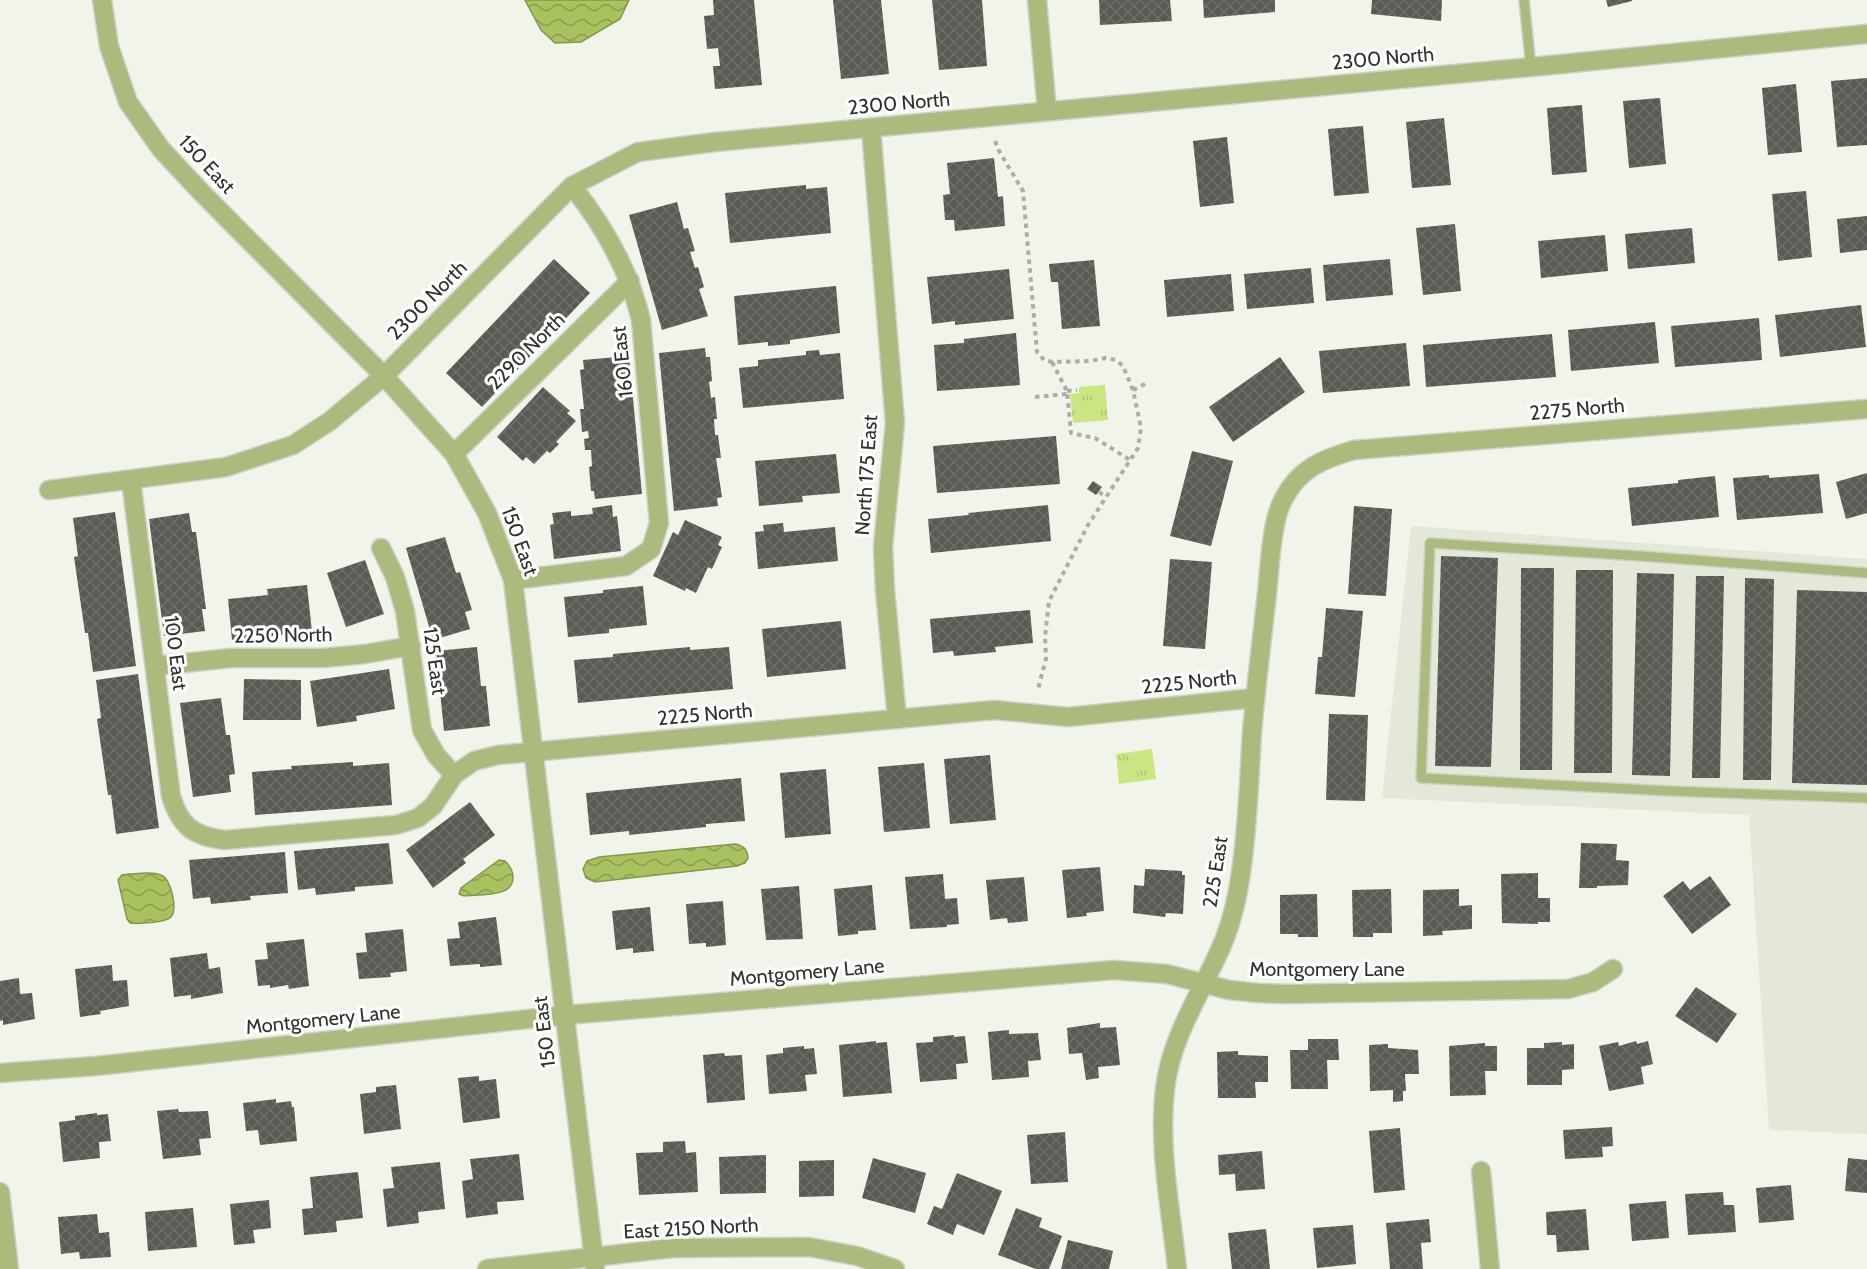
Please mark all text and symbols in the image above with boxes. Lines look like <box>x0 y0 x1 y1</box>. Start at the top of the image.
street label: 2300 North <box>1331 42 1435 74</box>
street label: 2300 North <box>847 87 951 119</box>
street label: 150 East <box>174 130 240 199</box>
street label: 2300 North <box>382 255 472 345</box>
street label: 2290 North <box>482 307 570 395</box>
street label: 160 East <box>606 325 638 399</box>
street label: 2275 North <box>1529 393 1625 425</box>
street label: North 175 East <box>850 414 882 536</box>
street label: 150 East <box>496 503 544 579</box>
street label: 100 East <box>160 614 192 692</box>
street label: 2250 North <box>233 622 333 648</box>
street label: 125 East <box>418 626 452 697</box>
street label: 2225 North <box>1140 665 1238 699</box>
street label: 2225 North <box>656 698 754 730</box>
street label: 225 East <box>1198 834 1233 909</box>
street label: Montgomery Lane <box>729 953 885 991</box>
street label: Montgomery Lane <box>1249 957 1405 981</box>
street label: 150 East <box>528 995 560 1069</box>
street label: Montgomery Lane <box>244 999 402 1039</box>
street label: East 2150 North <box>623 1212 759 1244</box>

